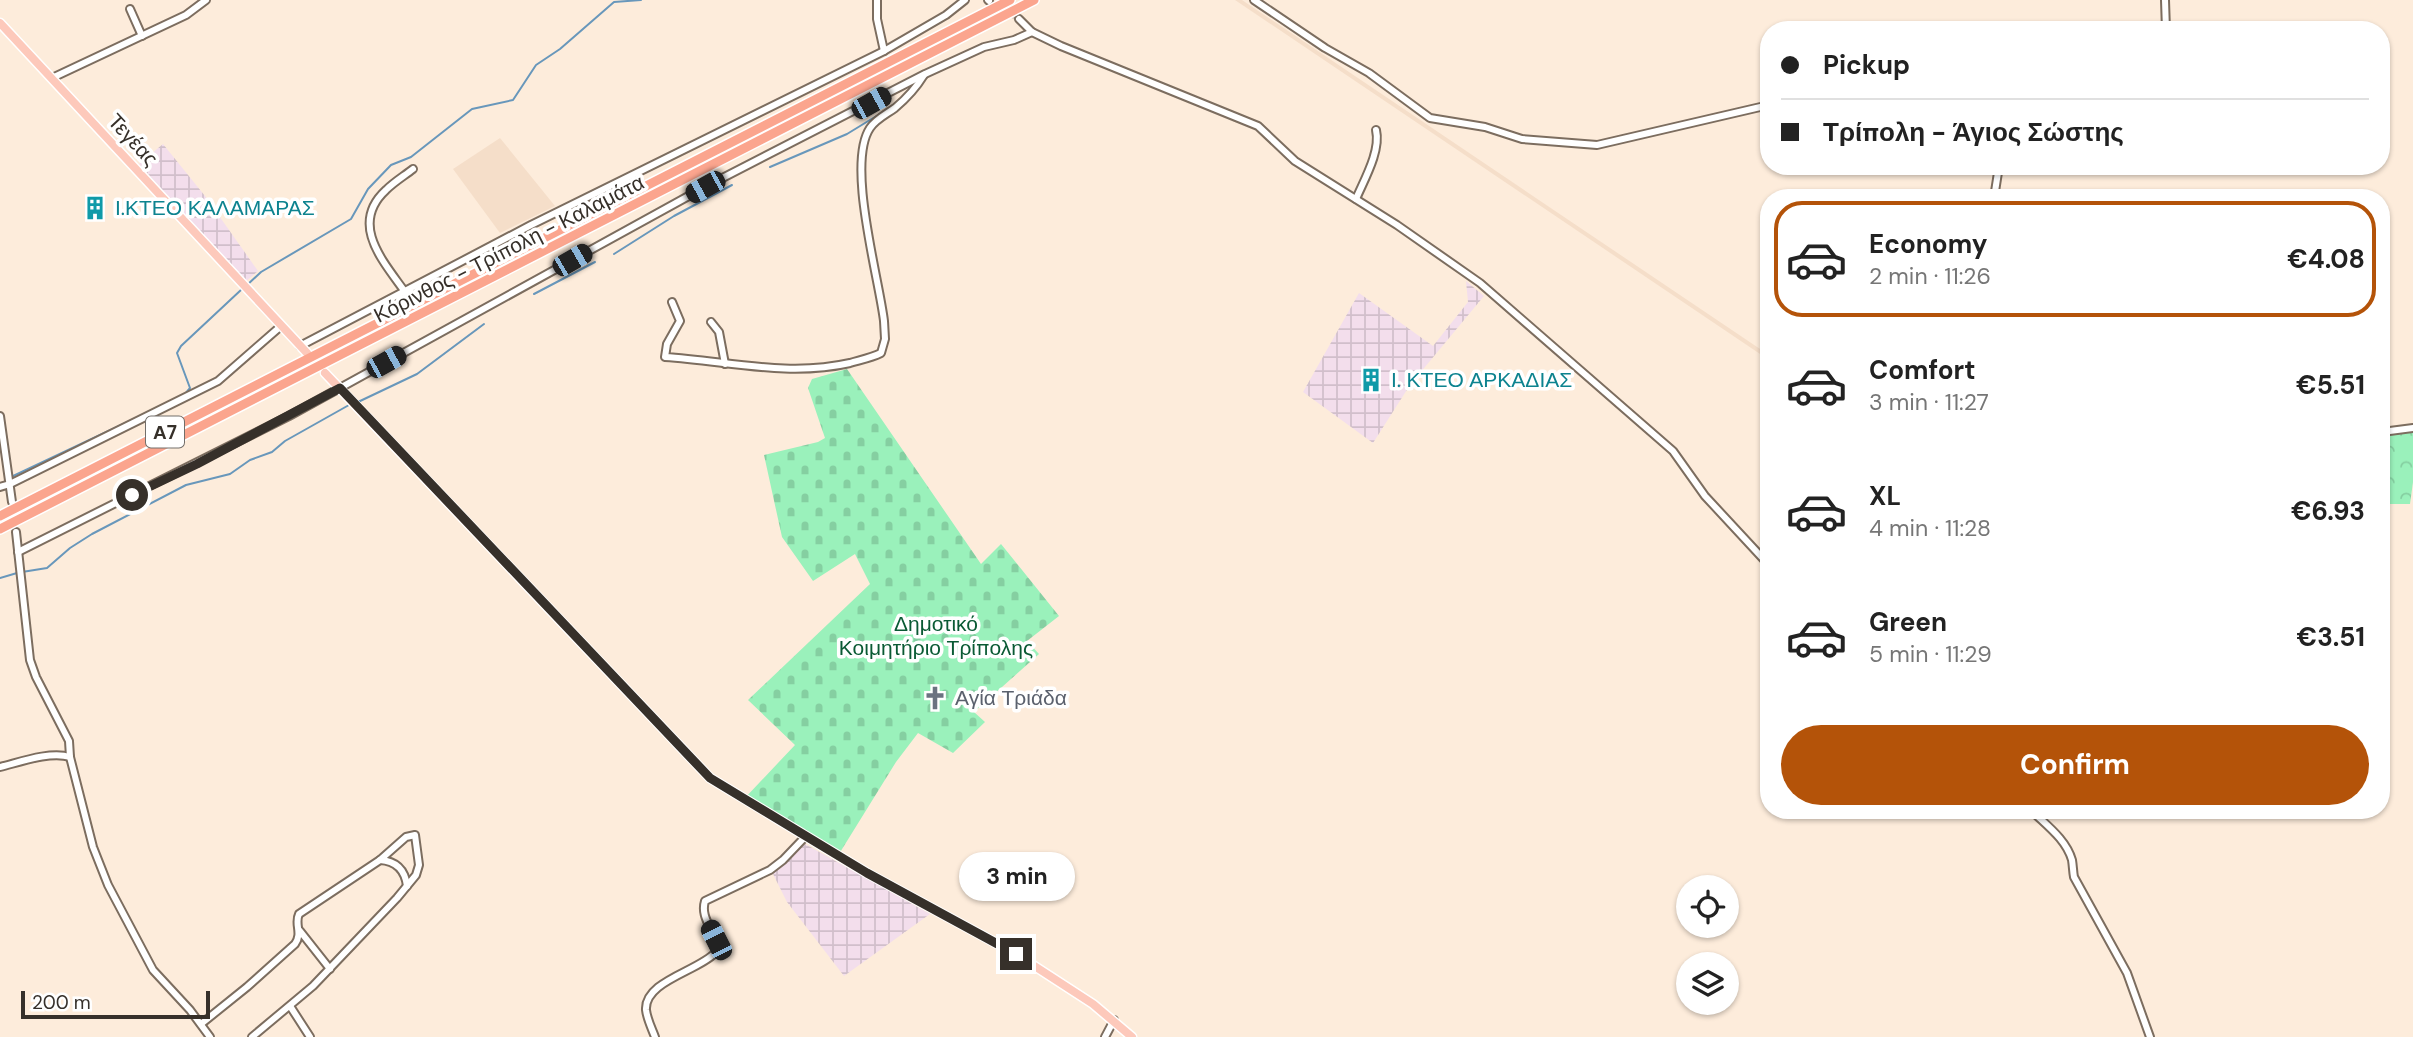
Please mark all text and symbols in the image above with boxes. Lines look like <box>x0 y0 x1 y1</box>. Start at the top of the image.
text: Pickup <box>1823 48 1910 82</box>
car <box>848 84 895 122</box>
street label: Τεγέας <box>102 108 164 172</box>
text: Τρίπολη - Άγιος Σώστης <box>1823 115 2124 149</box>
street label: Κόρινθος - Τρίπολη - Καλαμάτα <box>369 168 649 330</box>
car <box>682 168 729 206</box>
building icon: Ι.ΚΤΕΟ ΚΑΛΑΜΑΡΑΣ <box>81 194 109 222</box>
place label: Ι.ΚΤΕΟ ΚΑΛΑΜΑΡΑΣ <box>115 194 315 222</box>
text: Economy <box>1869 227 1987 261</box>
icon: car <box>1785 228 1848 291</box>
car <box>549 240 596 280</box>
text: €4.08 <box>2287 242 2365 276</box>
text: 2 min · 11:26 <box>1869 261 1991 291</box>
car <box>363 343 410 381</box>
text: Comfort <box>1869 353 1975 387</box>
icon: car <box>1785 354 1848 417</box>
building icon: Ι. ΚΤΕΟ ΑΡΚΑΔΙΑΣ <box>1357 366 1385 394</box>
place label: Ι. ΚΤΕΟ ΑΡΚΑΔΙΑΣ <box>1391 366 1572 394</box>
text: €5.51 <box>2296 368 2365 402</box>
text: 3 min · 11:27 <box>1869 387 1989 417</box>
road number: Α7 <box>146 416 184 448</box>
route start <box>116 479 148 511</box>
text: XL <box>1869 479 1901 513</box>
icon: car <box>1785 480 1848 543</box>
text: €6.93 <box>2291 494 2365 528</box>
text: 4 min · 11:28 <box>1869 513 1991 543</box>
text: Green <box>1869 605 1947 639</box>
icon: car <box>1785 606 1848 669</box>
park label: Δημοτικό Κοιμητήριο Τρίπολης <box>839 610 1033 662</box>
text: €3.51 <box>2297 620 2365 654</box>
text: 5 min · 11:29 <box>1869 639 1992 669</box>
church icon: Αγία Τριάδα <box>921 684 949 712</box>
place label: Αγία Τριάδα <box>955 684 1067 712</box>
button: Confirm <box>1781 725 2369 805</box>
callout: 3 min <box>958 852 1074 902</box>
text: 3 min <box>986 861 1048 891</box>
map controls <box>1676 875 1739 1015</box>
button: locate <box>1676 875 1739 938</box>
car <box>698 917 735 963</box>
route end <box>1000 938 1032 970</box>
button: layers <box>1676 952 1739 1015</box>
scale bar <box>21 988 210 1020</box>
text: 200 m <box>32 990 91 1015</box>

